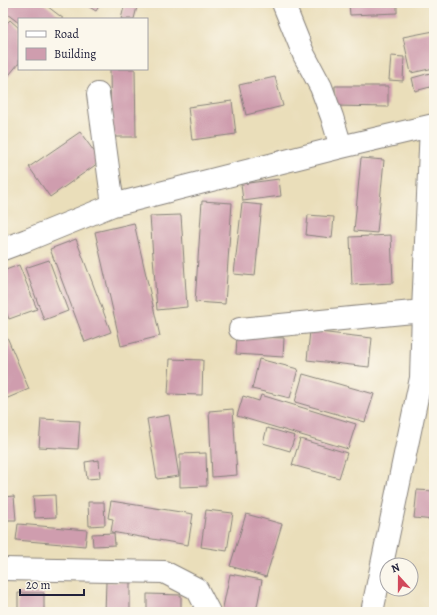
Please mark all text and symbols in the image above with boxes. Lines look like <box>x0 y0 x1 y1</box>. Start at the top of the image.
legend <box>18 18 148 70</box>
text: Road <box>54 26 80 42</box>
text: Building <box>54 46 96 62</box>
north arrow <box>379 557 419 597</box>
text: N <box>389 560 402 577</box>
scale bar <box>20 571 84 597</box>
text: 20 m <box>26 577 50 593</box>

